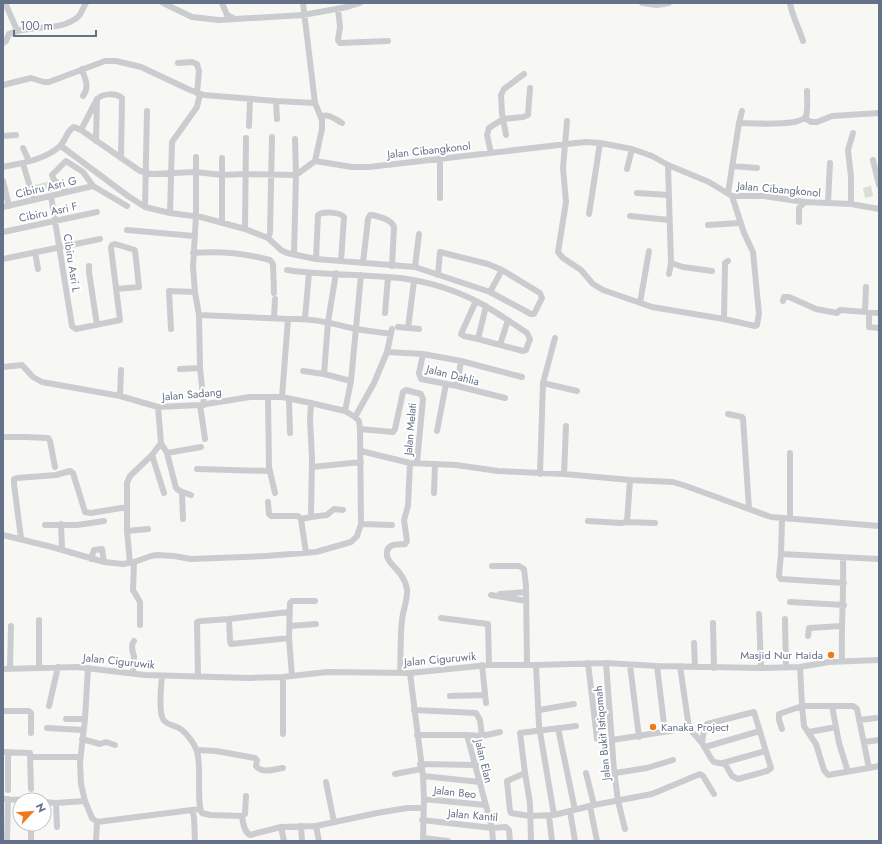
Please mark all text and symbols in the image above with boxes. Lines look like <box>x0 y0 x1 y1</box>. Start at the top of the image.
scale bar <box>14 12 96 38</box>
text: 100 m <box>20 17 53 35</box>
street label: Jalan Cibangkonol <box>384 138 472 163</box>
street label: Cibiru Asri G <box>14 172 79 202</box>
street label: Jalan Cibangkonol <box>735 177 821 201</box>
street label: Cibiru Asri F <box>17 198 79 226</box>
street label: Cibiru Asri L <box>59 233 85 293</box>
street label: Jalan Dahlia <box>423 360 481 389</box>
street label: Jalan Sadang <box>160 383 222 405</box>
street label: Jalan Melati <box>400 402 420 458</box>
place label: Masjid Nur Haida <box>740 647 823 663</box>
street label: Jalan Ciguruwik <box>401 648 477 670</box>
street label: Jalan Ciguruwik <box>80 649 156 673</box>
marker: Masjid Nur Haida <box>826 650 836 660</box>
street label: Jalan Bukit Istiqomah <box>590 685 614 783</box>
place label: Kanaka Project <box>661 719 729 735</box>
marker: Kanaka Project <box>648 722 658 732</box>
street label: Jalan Elan <box>470 736 497 785</box>
street label: Jalan Beo <box>431 782 477 802</box>
north arrow <box>12 792 52 832</box>
text: N <box>32 800 50 815</box>
street label: Jalan Kantil <box>445 805 499 825</box>

